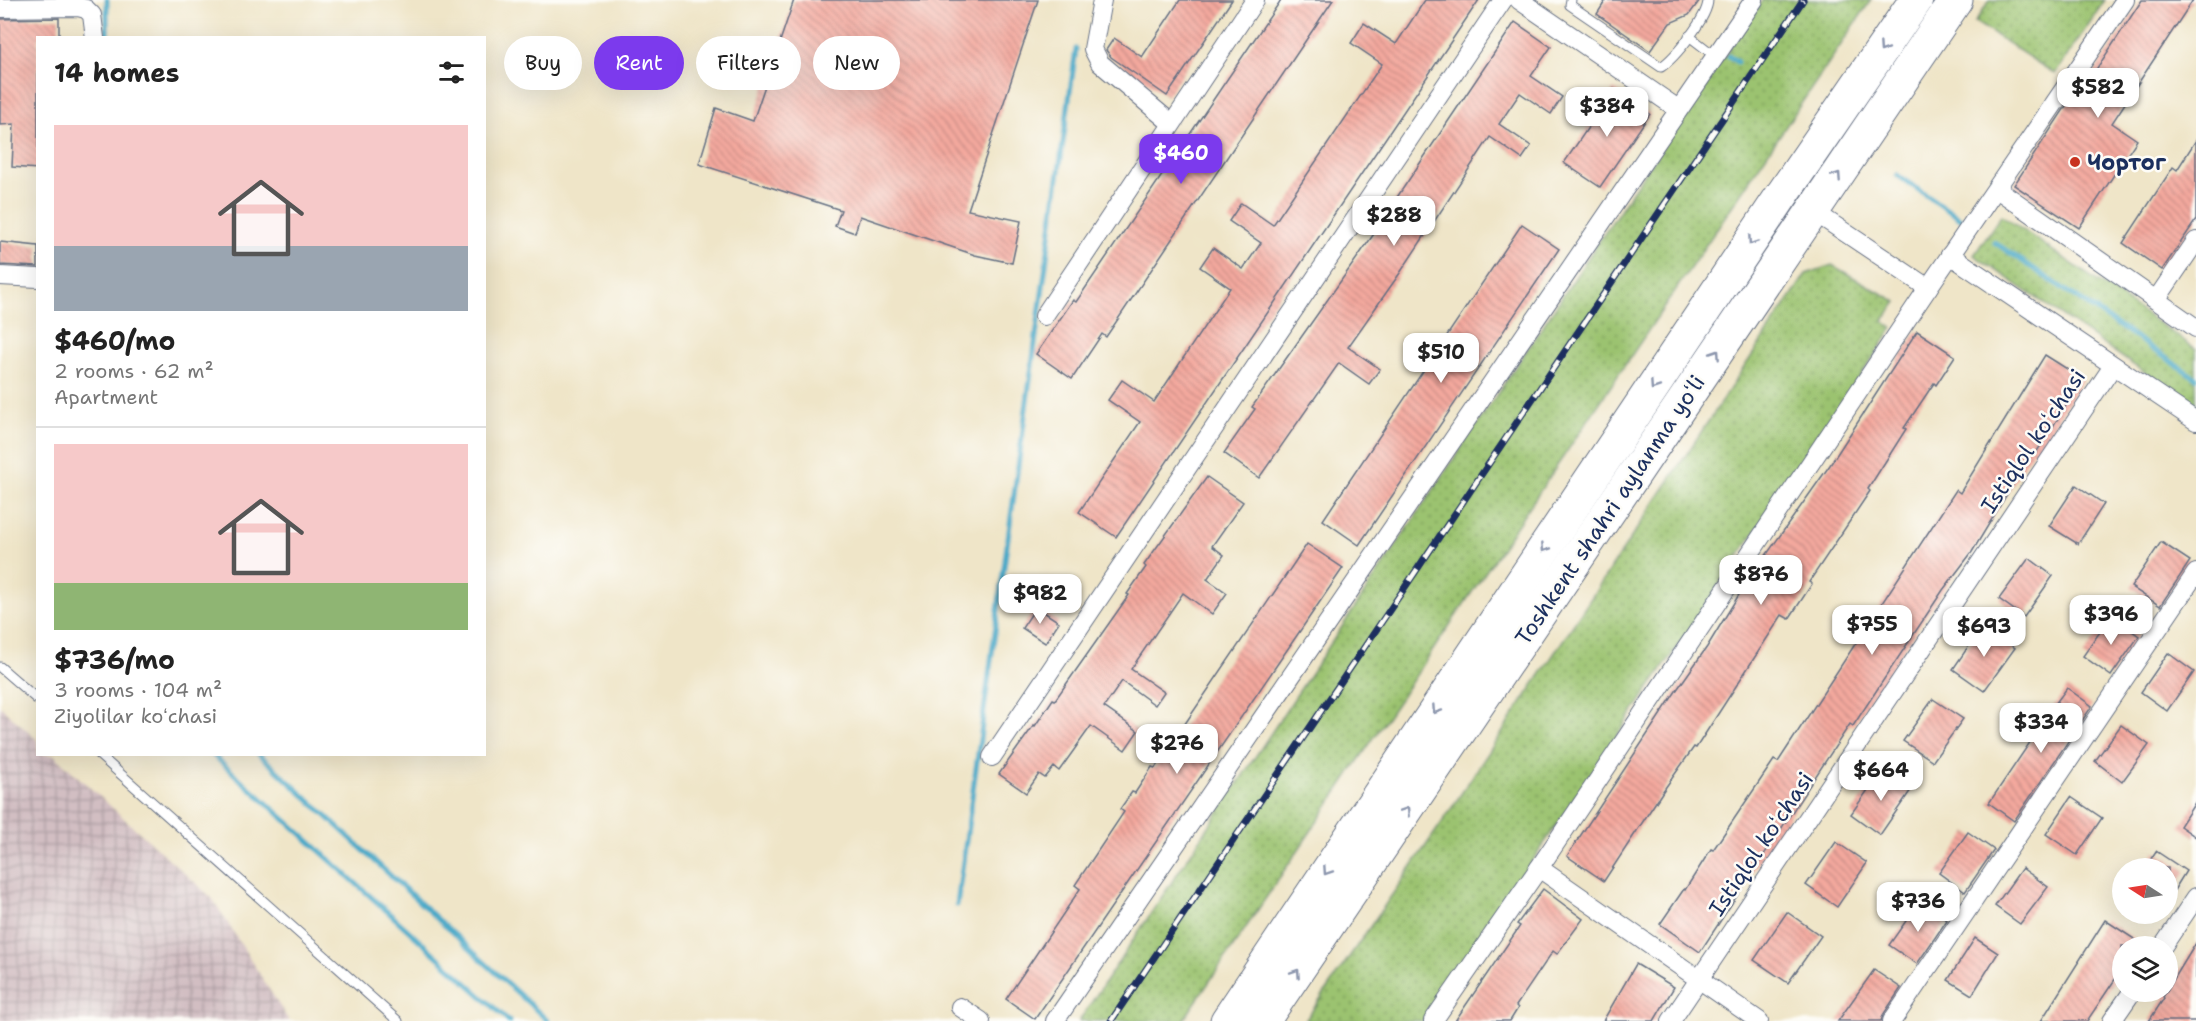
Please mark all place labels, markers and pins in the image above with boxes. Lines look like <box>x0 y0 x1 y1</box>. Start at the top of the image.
pin: $582 <box>2062 68 2134 119</box>
pin: $384 <box>1571 87 1643 138</box>
pin: $460 <box>1145 134 1217 185</box>
place label: Чортог <box>2087 148 2167 177</box>
marker: Чортог <box>2068 155 2082 169</box>
pin: $288 <box>1358 196 1430 247</box>
pin: $510 <box>1405 333 1477 384</box>
pin: $876 <box>1725 555 1797 606</box>
pin: $982 <box>1004 574 1076 625</box>
pin: $396 <box>2075 595 2147 646</box>
pin: $755 <box>1836 605 1908 656</box>
pin: $693 <box>1948 607 2020 658</box>
pin: $334 <box>2005 703 2077 754</box>
pin: $276 <box>1141 724 1213 775</box>
pin: $664 <box>1845 751 1917 802</box>
pin: $736 <box>1882 882 1954 933</box>

